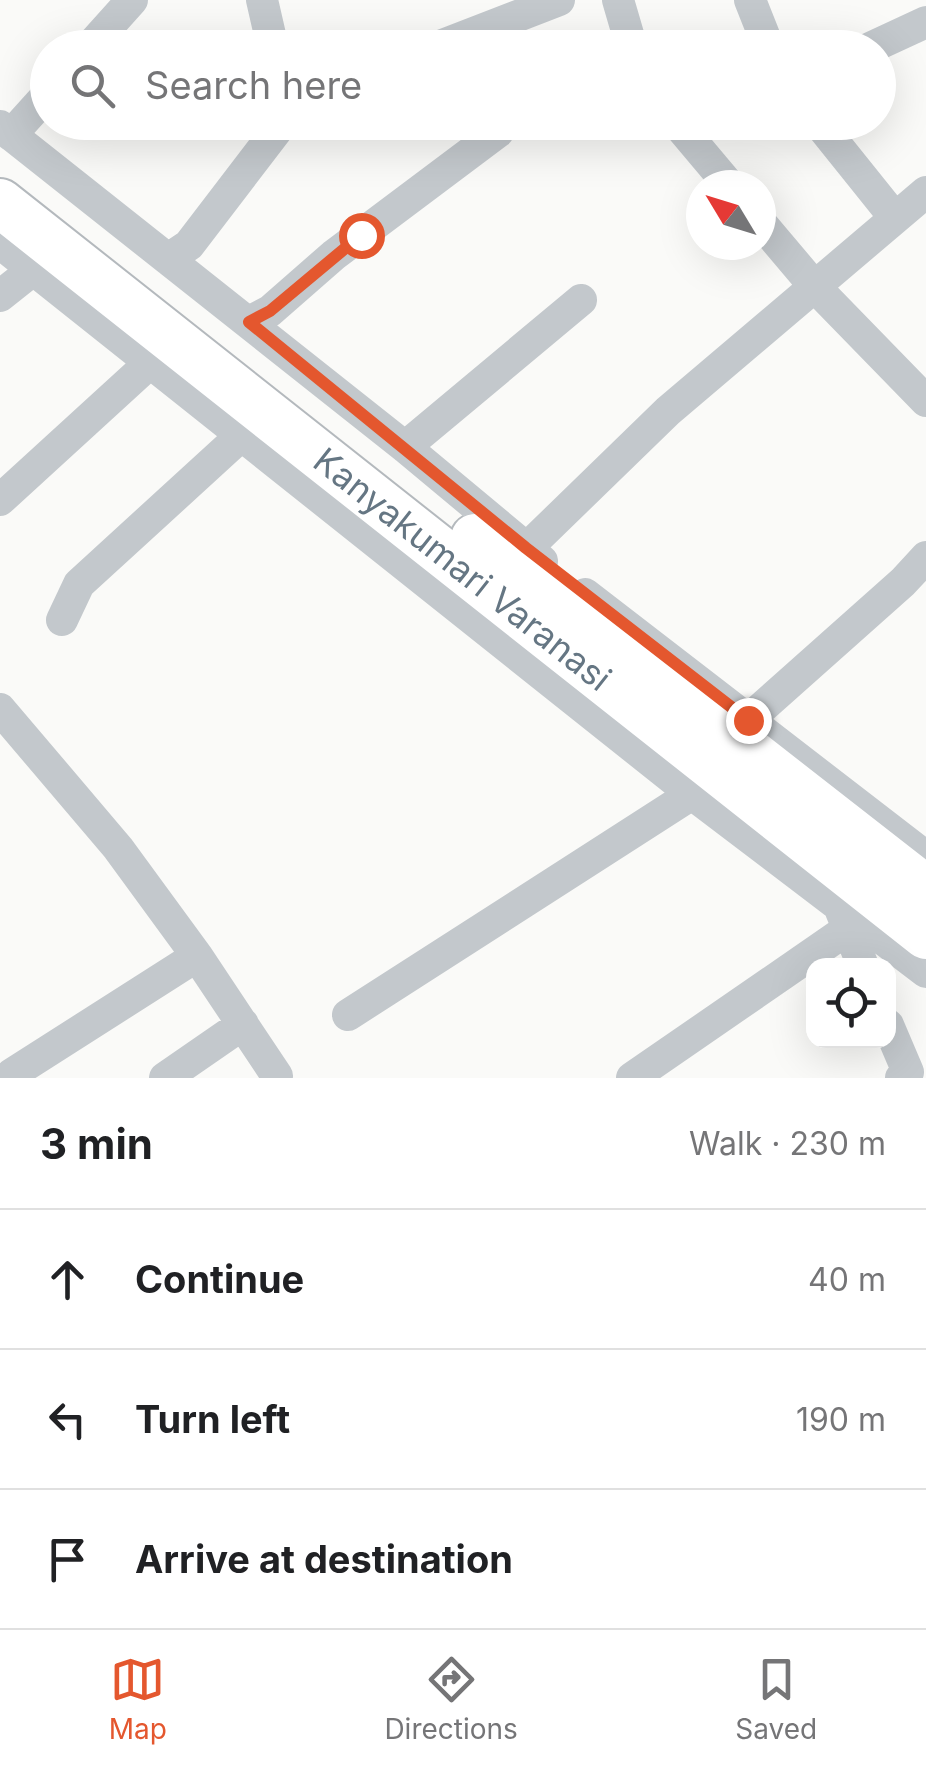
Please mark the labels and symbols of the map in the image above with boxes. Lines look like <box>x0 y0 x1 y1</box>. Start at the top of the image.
north arrow <box>686 170 776 260</box>
route start <box>339 213 385 259</box>
street label: Kanyakumari Varanasi <box>306 439 620 699</box>
route end <box>726 698 772 744</box>

